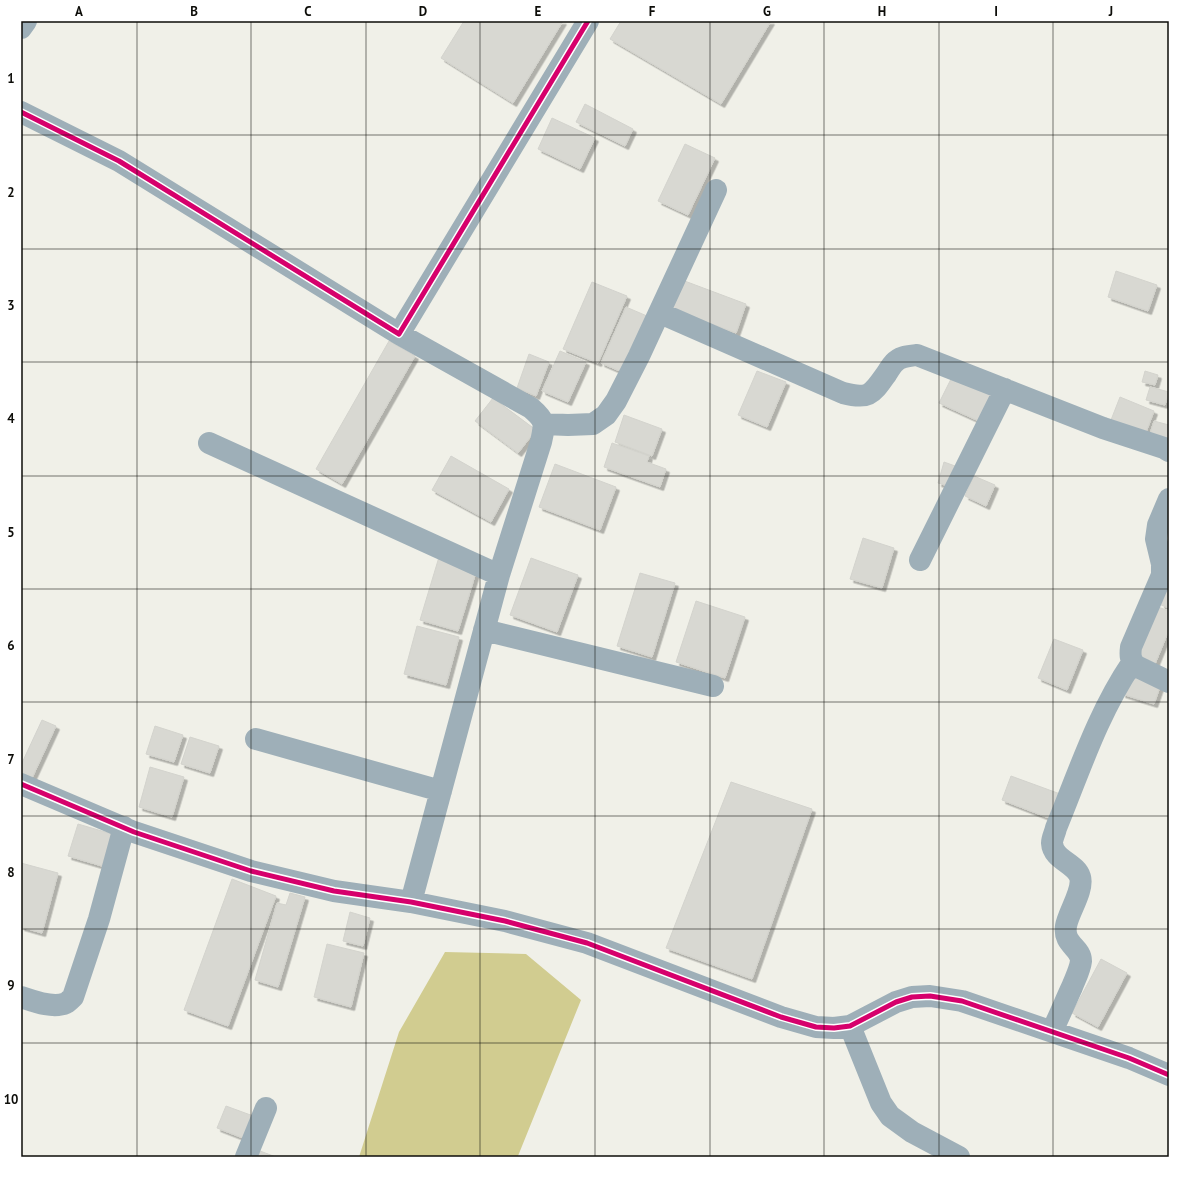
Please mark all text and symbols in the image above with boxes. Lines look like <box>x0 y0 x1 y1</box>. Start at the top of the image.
text: A <box>75 3 83 20</box>
text: B <box>190 3 198 20</box>
text: C <box>304 3 312 20</box>
text: D <box>419 3 427 20</box>
text: E <box>535 3 542 20</box>
text: F <box>649 3 656 20</box>
text: G <box>763 3 771 20</box>
text: H <box>878 3 886 20</box>
text: I <box>994 3 998 20</box>
text: J <box>1108 3 1113 20</box>
text: 1 <box>7 70 15 87</box>
text: 2 <box>7 184 15 201</box>
text: 3 <box>7 297 15 314</box>
text: 4 <box>7 410 15 427</box>
text: 5 <box>7 524 15 541</box>
text: 6 <box>7 637 15 654</box>
text: 7 <box>7 751 15 768</box>
text: 8 <box>7 864 15 881</box>
text: 9 <box>7 977 15 994</box>
text: 10 <box>4 1091 18 1108</box>

